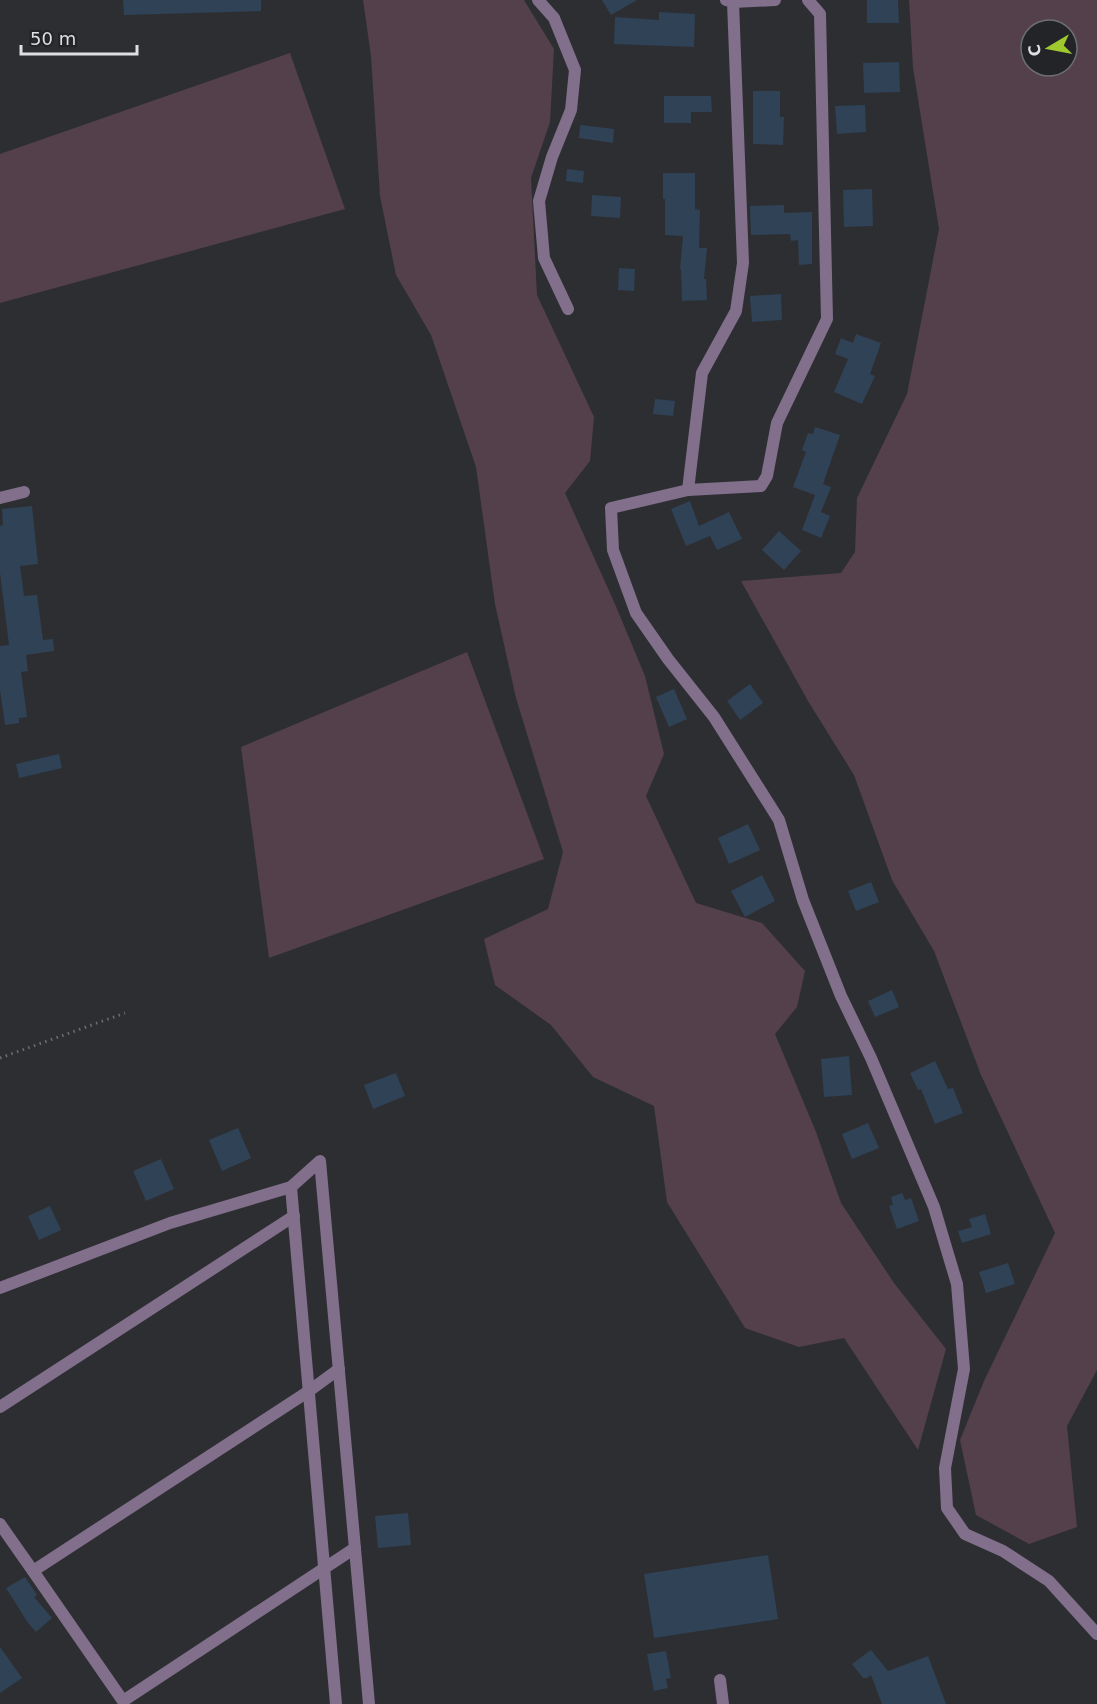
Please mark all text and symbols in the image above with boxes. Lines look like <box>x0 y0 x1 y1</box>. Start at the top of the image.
scale bar <box>21 18 136 56</box>
north arrow <box>1019 18 1079 78</box>
text: 50 m <box>30 28 76 49</box>
text: С <box>1024 43 1045 58</box>

